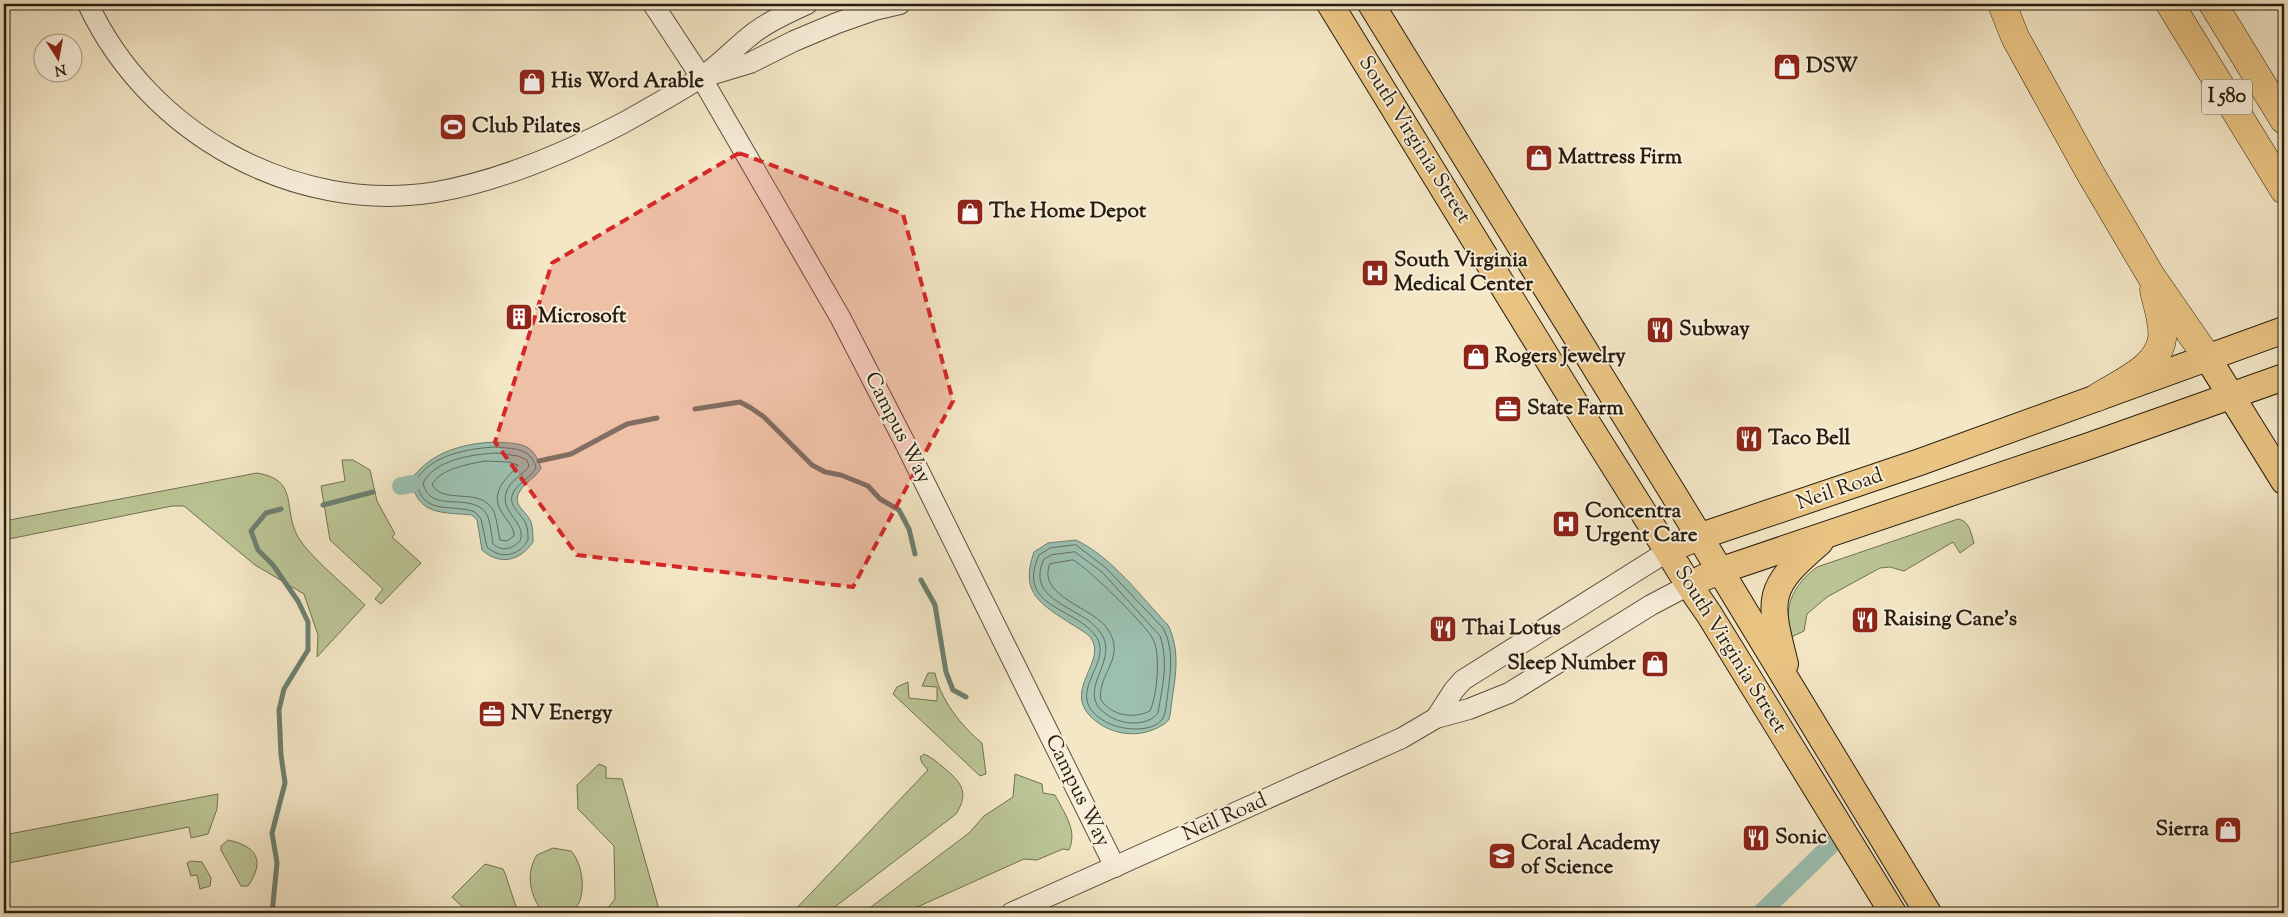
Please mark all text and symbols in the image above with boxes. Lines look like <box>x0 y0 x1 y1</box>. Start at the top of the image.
north arrow <box>32 32 82 82</box>
street label: South Virginia Street <box>1350 50 1478 230</box>
shop icon: DSW <box>1772 52 1802 82</box>
place label: DSW <box>1806 52 1859 82</box>
text: N <box>53 58 67 80</box>
shop icon: His Word Arable <box>517 67 547 97</box>
place label: His Word Arable <box>551 67 704 97</box>
road number: I 580 <box>2202 80 2252 114</box>
sports icon: Club Pilates <box>438 112 468 142</box>
place label: Club Pilates <box>472 112 581 142</box>
shop icon: Mattress Firm <box>1524 143 1554 173</box>
place label: Mattress Firm <box>1558 143 1683 173</box>
shop icon: The Home Depot <box>955 197 985 227</box>
place label: The Home Depot <box>989 197 1147 227</box>
place label: South Virginia Medical Center <box>1394 246 1533 300</box>
hospital icon: South Virginia Medical Center <box>1360 258 1390 288</box>
building icon: Microsoft <box>504 302 534 332</box>
place label: Microsoft <box>538 302 627 332</box>
restaurant icon: Subway <box>1645 315 1675 345</box>
place label: Subway <box>1679 315 1750 345</box>
shop icon: Rogers Jewelry <box>1461 342 1491 372</box>
place label: Rogers Jewelry <box>1495 342 1626 372</box>
street label: Campus Way <box>856 367 938 490</box>
office icon: State Farm <box>1493 394 1523 424</box>
place label: State Farm <box>1527 394 1624 424</box>
restaurant icon: Taco Bell <box>1734 424 1764 454</box>
place label: Taco Bell <box>1768 424 1851 454</box>
street label: Neil Road <box>1793 461 1887 519</box>
place label: Concentra Urgent Care <box>1585 497 1698 551</box>
hospital icon: Concentra Urgent Care <box>1551 509 1581 539</box>
street label: South Virginia Street <box>1666 560 1794 740</box>
restaurant icon: Raising Cane's <box>1850 605 1880 635</box>
place label: Raising Cane's <box>1884 605 2017 635</box>
restaurant icon: Thai Lotus <box>1428 614 1458 644</box>
place label: Thai Lotus <box>1462 614 1561 644</box>
place label: Sleep Number <box>1507 649 1636 679</box>
shop icon: Sleep Number <box>1640 649 1670 679</box>
office icon: NV Energy <box>477 699 507 729</box>
place label: NV Energy <box>511 699 613 729</box>
street label: Campus Way <box>1037 730 1117 853</box>
street label: Neil Road <box>1178 786 1272 850</box>
place label: Sierra <box>2155 815 2209 845</box>
shop icon: Sierra <box>2213 815 2243 845</box>
restaurant icon: Sonic <box>1741 823 1771 853</box>
place label: Sonic <box>1775 823 1827 853</box>
place label: Coral Academy of Science <box>1521 829 1661 883</box>
school or university icon: Coral Academy of Science <box>1487 841 1517 871</box>

